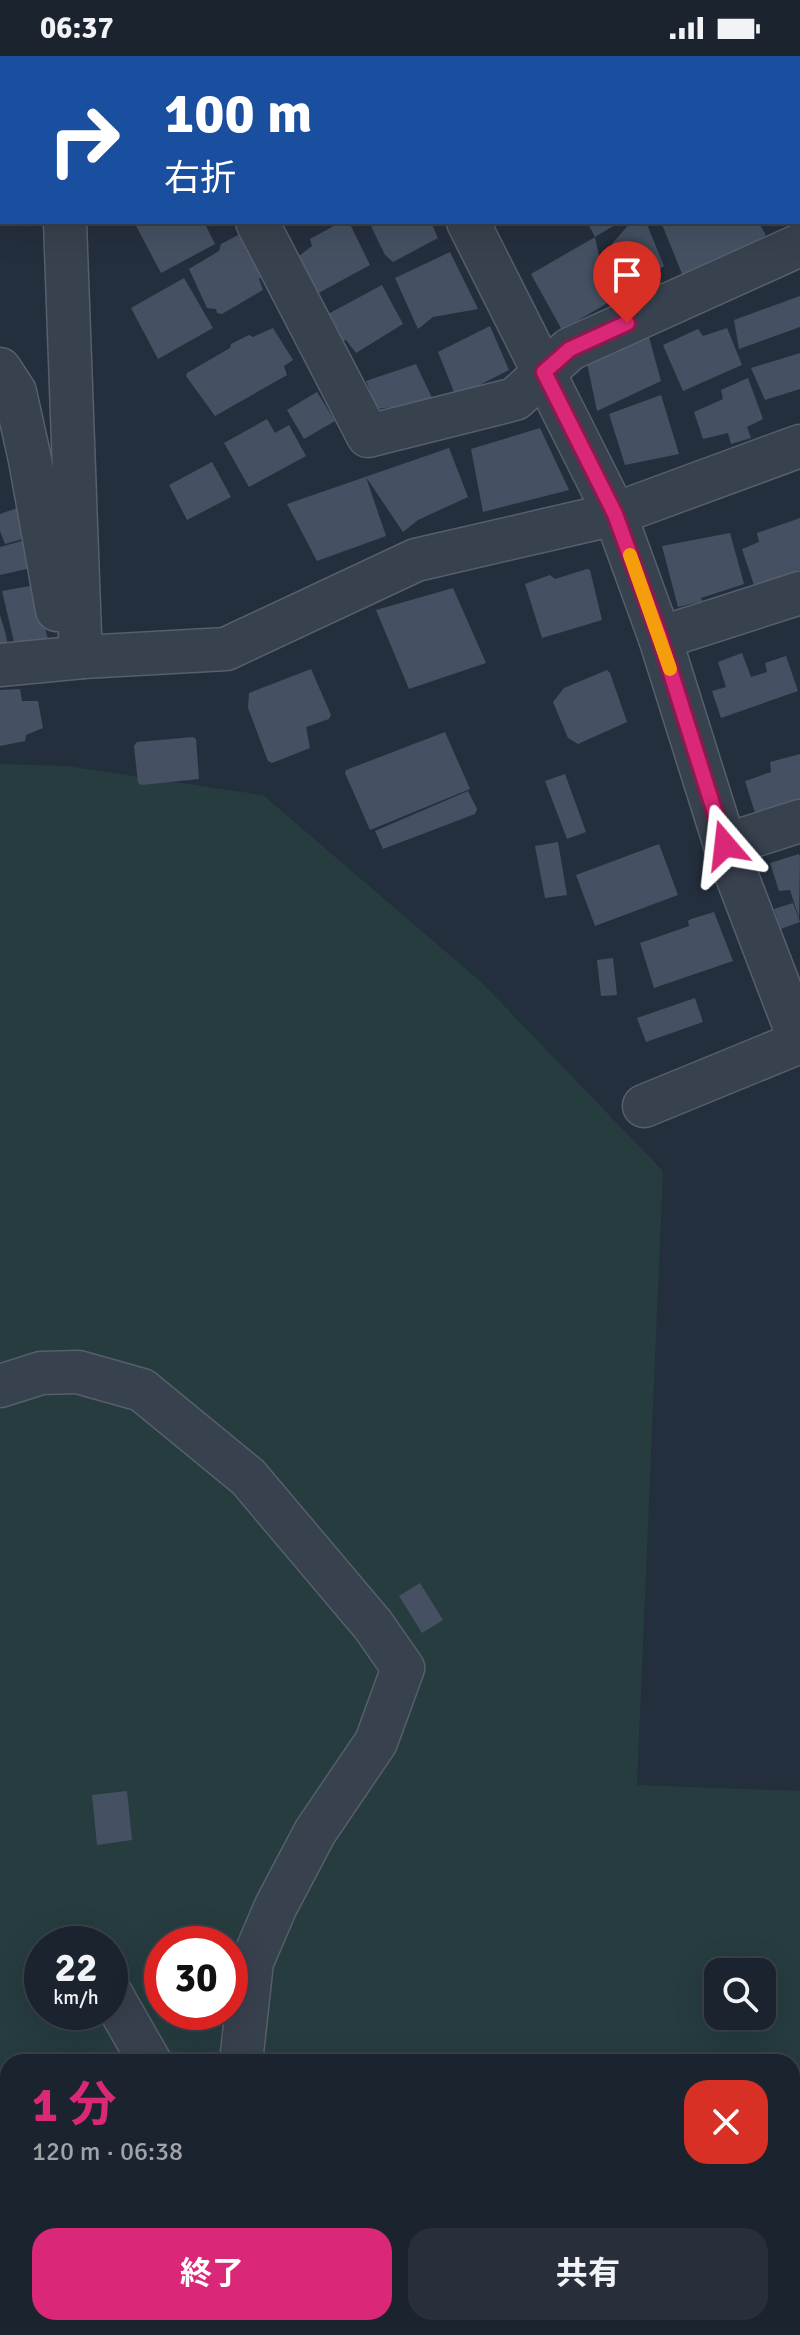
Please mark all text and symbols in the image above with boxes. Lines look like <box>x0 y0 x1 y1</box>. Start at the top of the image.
text: 06:37 <box>40 10 114 47</box>
text: 100 m <box>164 79 312 148</box>
icon: right <box>32 88 136 192</box>
text: 右折 <box>164 156 236 201</box>
pin <box>593 241 661 323</box>
icon: arrive <box>605 253 649 297</box>
position arrow <box>683 803 767 887</box>
speed limit sign: 30 <box>144 1926 248 2030</box>
text: 22 <box>54 1943 98 1993</box>
map controls <box>704 1958 776 2030</box>
button: search <box>704 1958 776 2030</box>
text: km/h <box>53 1985 99 2010</box>
text: 1 分 <box>32 2076 116 2135</box>
button: close <box>684 2080 768 2164</box>
text: 120 m · 06:38 <box>32 2136 183 2168</box>
button: 終了 <box>32 2228 392 2320</box>
button: 共有 <box>408 2228 768 2320</box>

